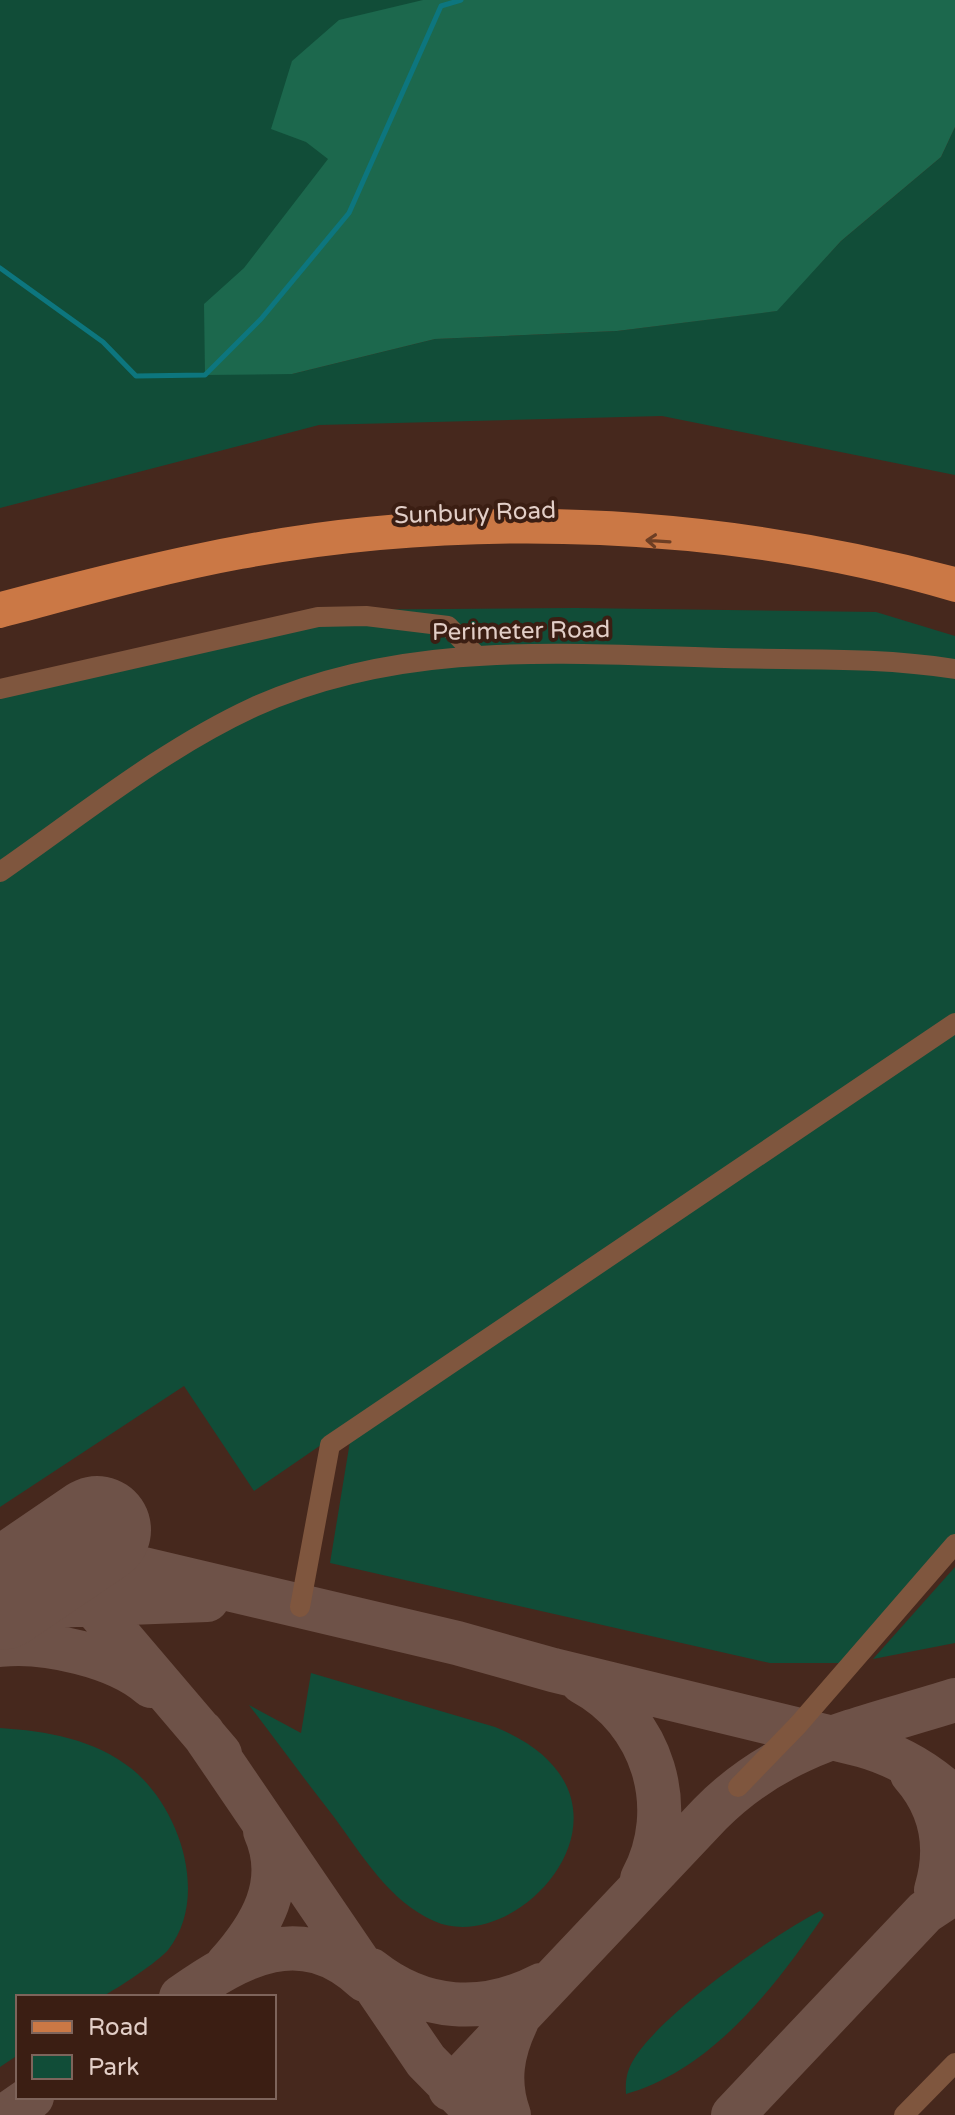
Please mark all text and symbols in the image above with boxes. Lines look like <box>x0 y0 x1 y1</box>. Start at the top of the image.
street label: Sunbury Road <box>393 496 557 530</box>
one-way arrow <box>645 533 672 548</box>
street label: Perimeter Road <box>432 615 610 647</box>
legend <box>16 1995 276 2099</box>
text: Road <box>88 2013 148 2042</box>
text: Park <box>88 2053 139 2082</box>

